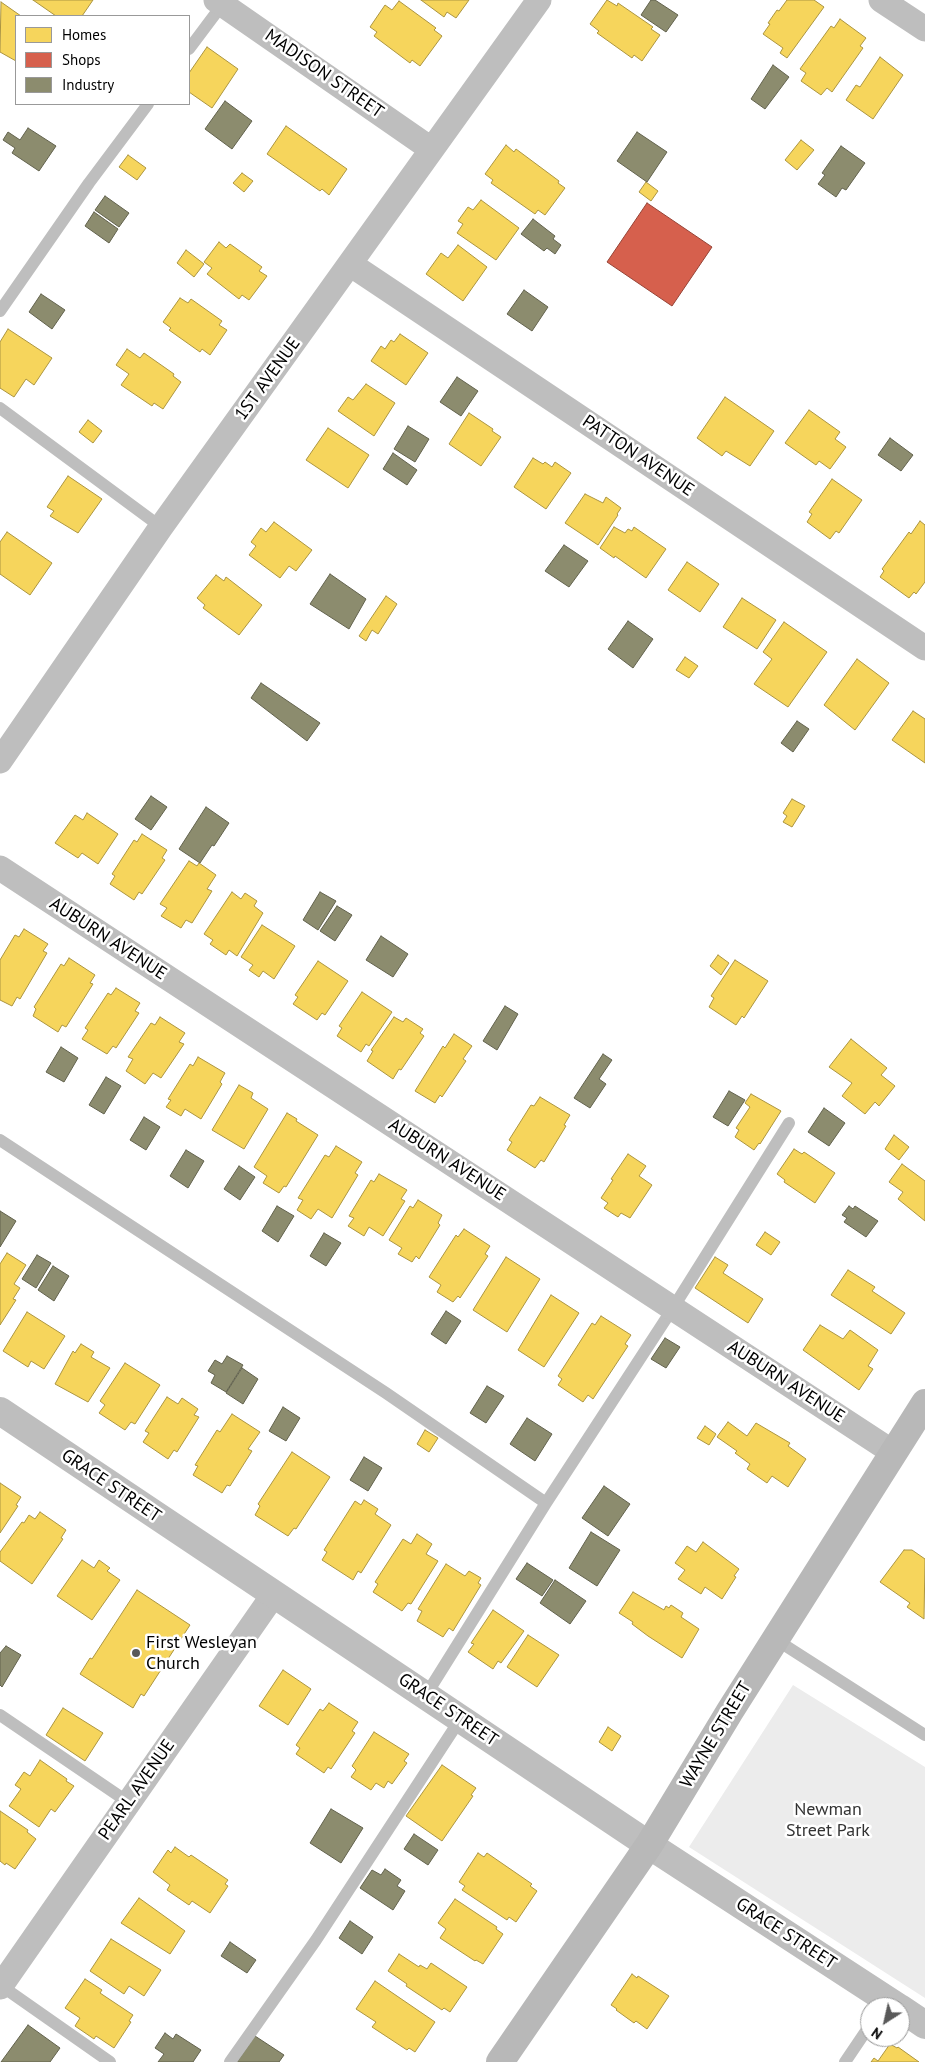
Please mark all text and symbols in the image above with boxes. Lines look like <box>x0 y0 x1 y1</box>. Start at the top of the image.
legend <box>15 15 190 105</box>
text: Homes <box>62 25 106 44</box>
street label: MADISON STREET <box>260 25 388 123</box>
text: Shops <box>62 50 101 69</box>
text: Industry <box>62 75 114 94</box>
street label: 1ST AVENUE <box>231 333 305 425</box>
street label: PATTON AVENUE <box>578 411 698 501</box>
street label: AUBURN AVENUE <box>45 893 171 985</box>
street label: AUBURN AVENUE <box>384 1114 510 1206</box>
street label: AUBURN AVENUE <box>723 1336 849 1428</box>
street label: GRACE STREET <box>57 1445 165 1527</box>
place label: First Wesleyan Church <box>146 1632 257 1675</box>
marker: First Wesleyan Church <box>130 1647 142 1659</box>
street label: GRACE STREET <box>394 1669 502 1751</box>
street label: WAYNE STREET <box>676 1678 756 1792</box>
street label: PEARL AVENUE <box>94 1735 180 1845</box>
park label: Newman Street Park <box>786 1799 870 1842</box>
street label: GRACE STREET <box>732 1893 840 1975</box>
north arrow <box>860 1997 910 2047</box>
text: N <box>868 2023 886 2043</box>

